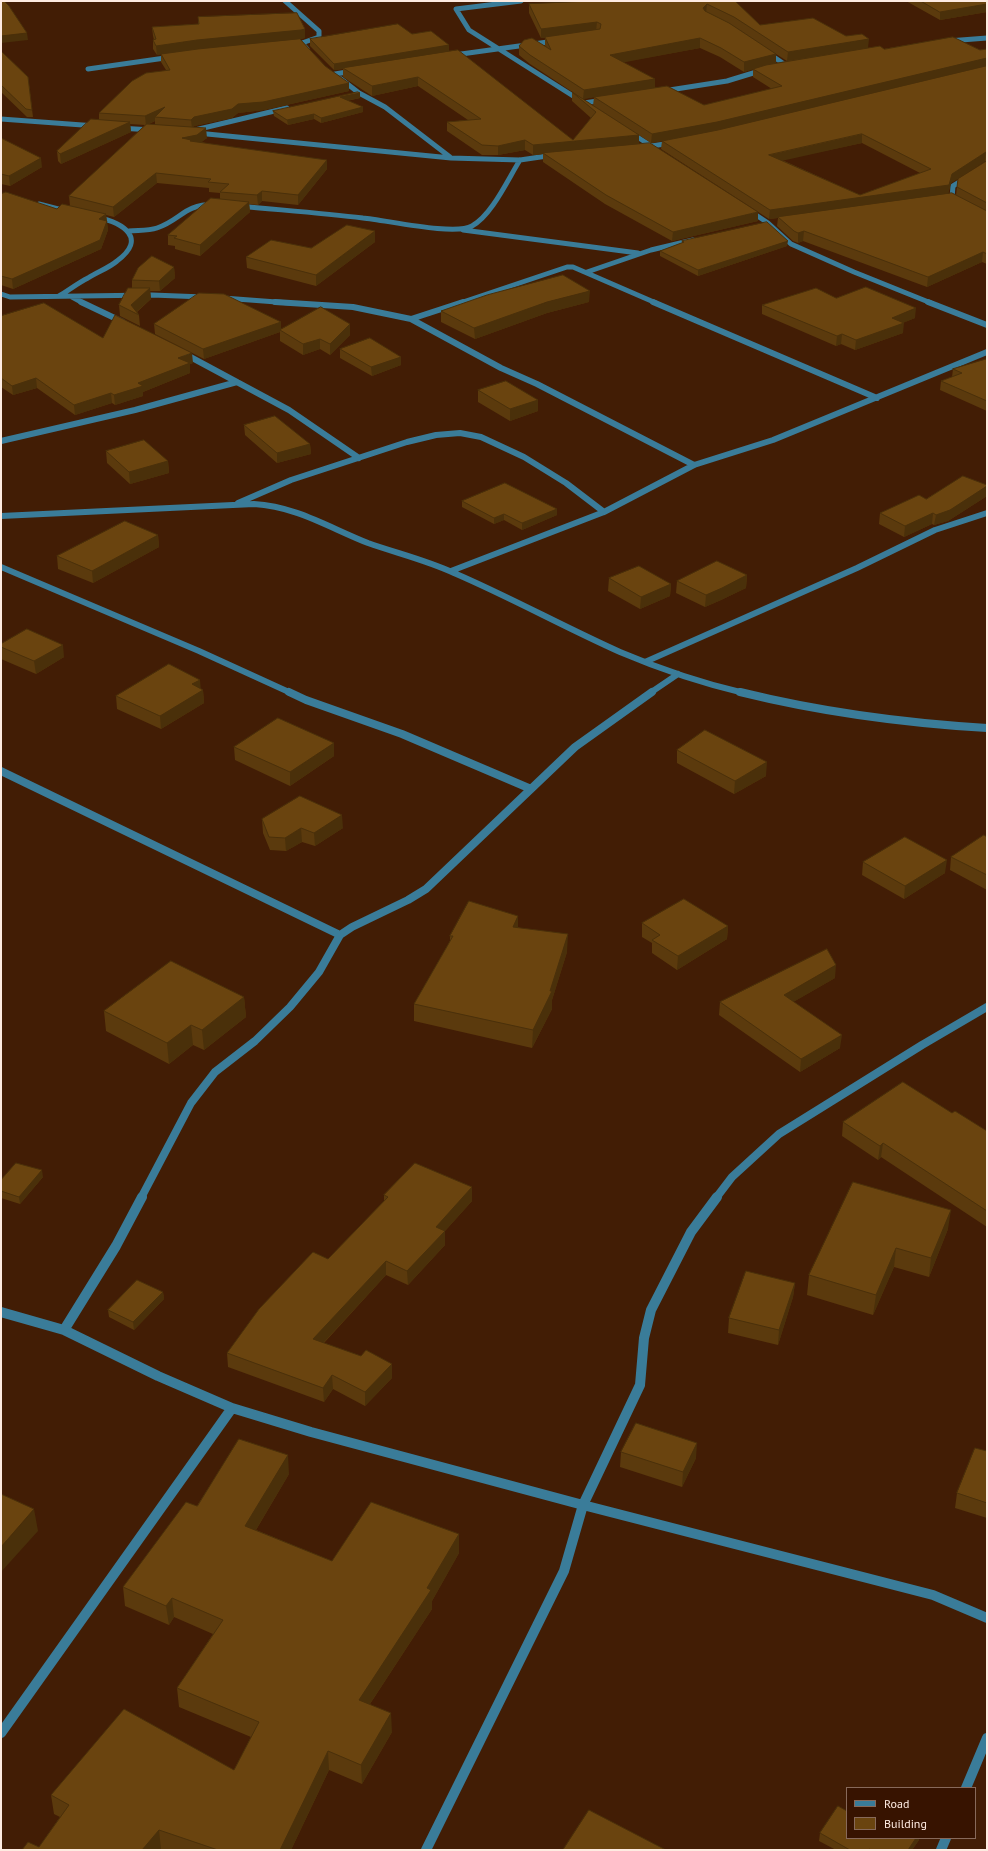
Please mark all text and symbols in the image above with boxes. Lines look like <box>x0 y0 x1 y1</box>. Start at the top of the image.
legend <box>846 1787 976 1839</box>
text: Road <box>884 1796 909 1811</box>
text: Building <box>884 1816 927 1831</box>

